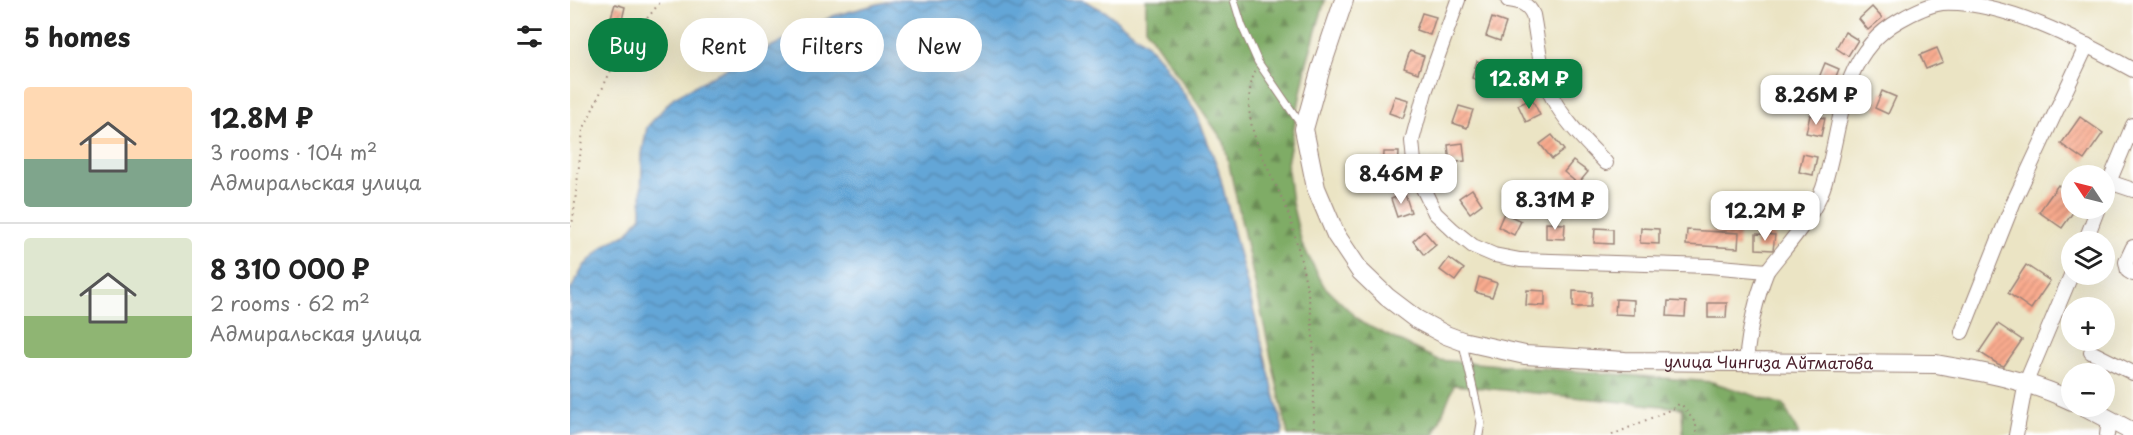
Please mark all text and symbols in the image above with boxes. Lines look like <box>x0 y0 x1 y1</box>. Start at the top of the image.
text: 5 homes <box>24 17 130 56</box>
chip: Buy <box>588 18 668 72</box>
chip: Rent <box>680 18 768 72</box>
chip: Filters <box>780 18 884 72</box>
chip: New <box>896 18 982 72</box>
icon: filters <box>513 20 546 53</box>
pin: 12.8M ₽ <box>1474 59 1584 110</box>
text: 12.8M ₽ <box>1489 63 1569 93</box>
pin: 8.26M ₽ <box>1761 75 1871 126</box>
text: 8.26M ₽ <box>1774 79 1858 109</box>
text: 12.8M ₽ <box>210 98 313 137</box>
icon: home <box>72 111 144 183</box>
text: 3 rooms · 104 m² <box>210 137 377 167</box>
pin: 8.46M ₽ <box>1346 154 1456 205</box>
text: 8.46M ₽ <box>1359 158 1443 188</box>
north arrow <box>2061 165 2115 219</box>
map controls <box>2061 165 2115 417</box>
text: Адмиральская улица <box>210 167 421 197</box>
pin: 8.31M ₽ <box>1500 180 1610 231</box>
text: 8.31M ₽ <box>1515 184 1595 214</box>
pin: 12.2M ₽ <box>1710 191 1820 242</box>
text: 12.2M ₽ <box>1725 195 1805 225</box>
button: layers <box>2061 231 2115 285</box>
text: 8 310 000 ₽ <box>210 249 369 288</box>
icon: home <box>72 262 144 334</box>
text: 2 rooms · 62 m² <box>210 288 370 318</box>
button: + <box>2061 297 2115 351</box>
text: Адмиральская улица <box>210 318 421 348</box>
street label: улица Чингиза Айтматова <box>1664 348 1873 374</box>
button: − <box>2061 363 2115 417</box>

